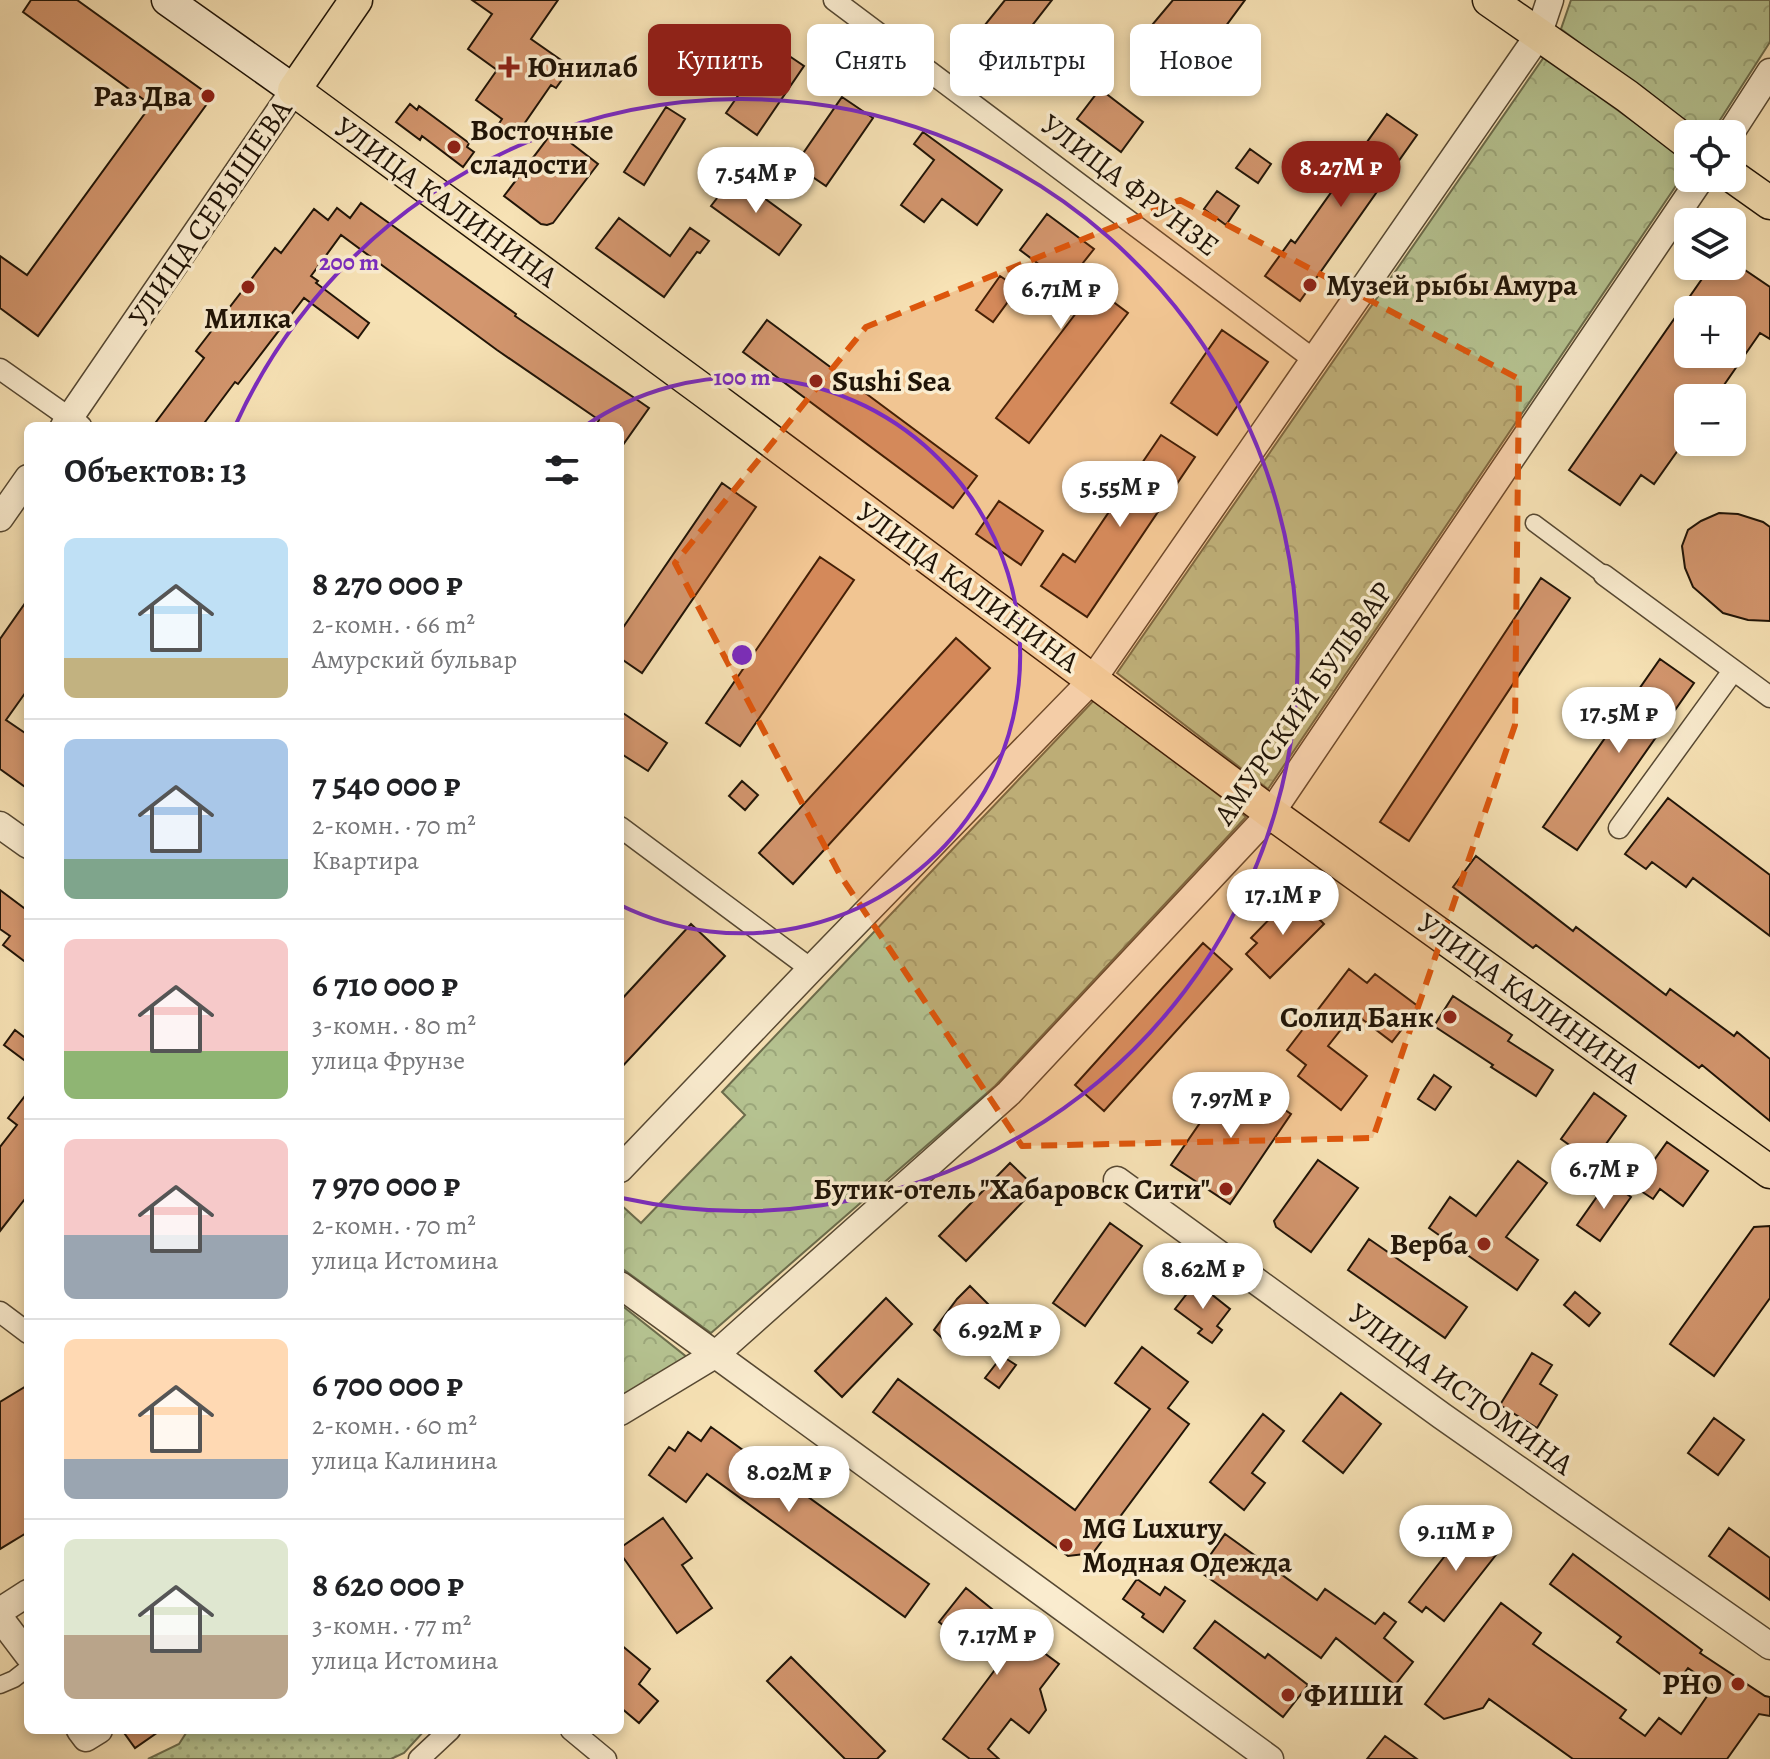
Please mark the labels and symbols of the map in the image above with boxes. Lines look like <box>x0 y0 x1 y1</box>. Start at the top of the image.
place label: Юнилаб <box>527 47 638 87</box>
marker: Юнилаб <box>498 56 520 78</box>
place label: Раз Два <box>93 76 193 116</box>
marker: Раз Два <box>199 87 217 105</box>
street label: УЛИЦА СЕРЫШЕВА <box>119 91 301 335</box>
street label: УЛИЦА ФРУНЗЕ <box>1032 105 1228 265</box>
street label: УЛИЦА КАЛИНИНА <box>326 107 566 297</box>
place label: Восточные сладости <box>470 110 614 184</box>
marker: Восточные сладости <box>445 138 463 156</box>
pin: 8.27M ₽ <box>1267 141 1415 209</box>
pin: 7.54M ₽ <box>682 147 830 215</box>
text: 200 m <box>319 246 379 278</box>
pin: 6.71M ₽ <box>987 263 1135 331</box>
place label: Музей рыбы Амура <box>1326 265 1578 305</box>
marker: Музей рыбы Амура <box>1301 276 1319 294</box>
marker: Милка <box>239 278 257 296</box>
place label: Милка <box>204 298 293 338</box>
text: 100 m <box>713 361 771 393</box>
place label: Sushi Sea <box>832 361 952 401</box>
marker: Sushi Sea <box>807 372 825 390</box>
pin: 5.55M ₽ <box>1046 461 1194 529</box>
street label: УЛИЦА КАЛИНИНА <box>848 492 1088 682</box>
street label: АМУРСКИЙ БУЛЬВАР <box>1203 574 1402 833</box>
centre of rings <box>728 641 756 669</box>
pin: 17.5M ₽ <box>1545 687 1693 755</box>
pin: 17.1M ₽ <box>1209 869 1357 937</box>
street label: УЛИЦА КАЛИНИНА <box>1409 903 1649 1093</box>
place label: Солид Банк <box>1280 997 1434 1037</box>
marker: Солид Банк <box>1441 1008 1459 1026</box>
pin: 7.97M ₽ <box>1157 1072 1305 1140</box>
pin: 6.7M ₽ <box>1539 1143 1669 1211</box>
place label: Бутик-отель "Хабаровск Сити" <box>813 1169 1210 1209</box>
marker: Бутик-отель "Хабаровск Сити" <box>1217 1180 1235 1198</box>
place label: Верба <box>1390 1224 1469 1264</box>
marker: Верба <box>1475 1235 1493 1253</box>
pin: 8.62M ₽ <box>1129 1243 1277 1311</box>
street label: УЛИЦА ИСТОМИНА <box>1340 1294 1582 1485</box>
pin: 6.92M ₽ <box>926 1304 1074 1372</box>
pin: 8.02M ₽ <box>715 1446 863 1514</box>
pin: 9.11M ₽ <box>1382 1505 1530 1573</box>
place label: MG Luxury Модная Одежда <box>1082 1508 1293 1582</box>
marker: MG Luxury Модная Одежда <box>1057 1536 1075 1554</box>
pin: 7.17M ₽ <box>923 1609 1071 1677</box>
place label: PHO <box>1662 1664 1722 1704</box>
place label: ФИШИ <box>1304 1675 1404 1715</box>
marker: PHO <box>1729 1675 1747 1693</box>
marker: ФИШИ <box>1279 1686 1297 1704</box>

